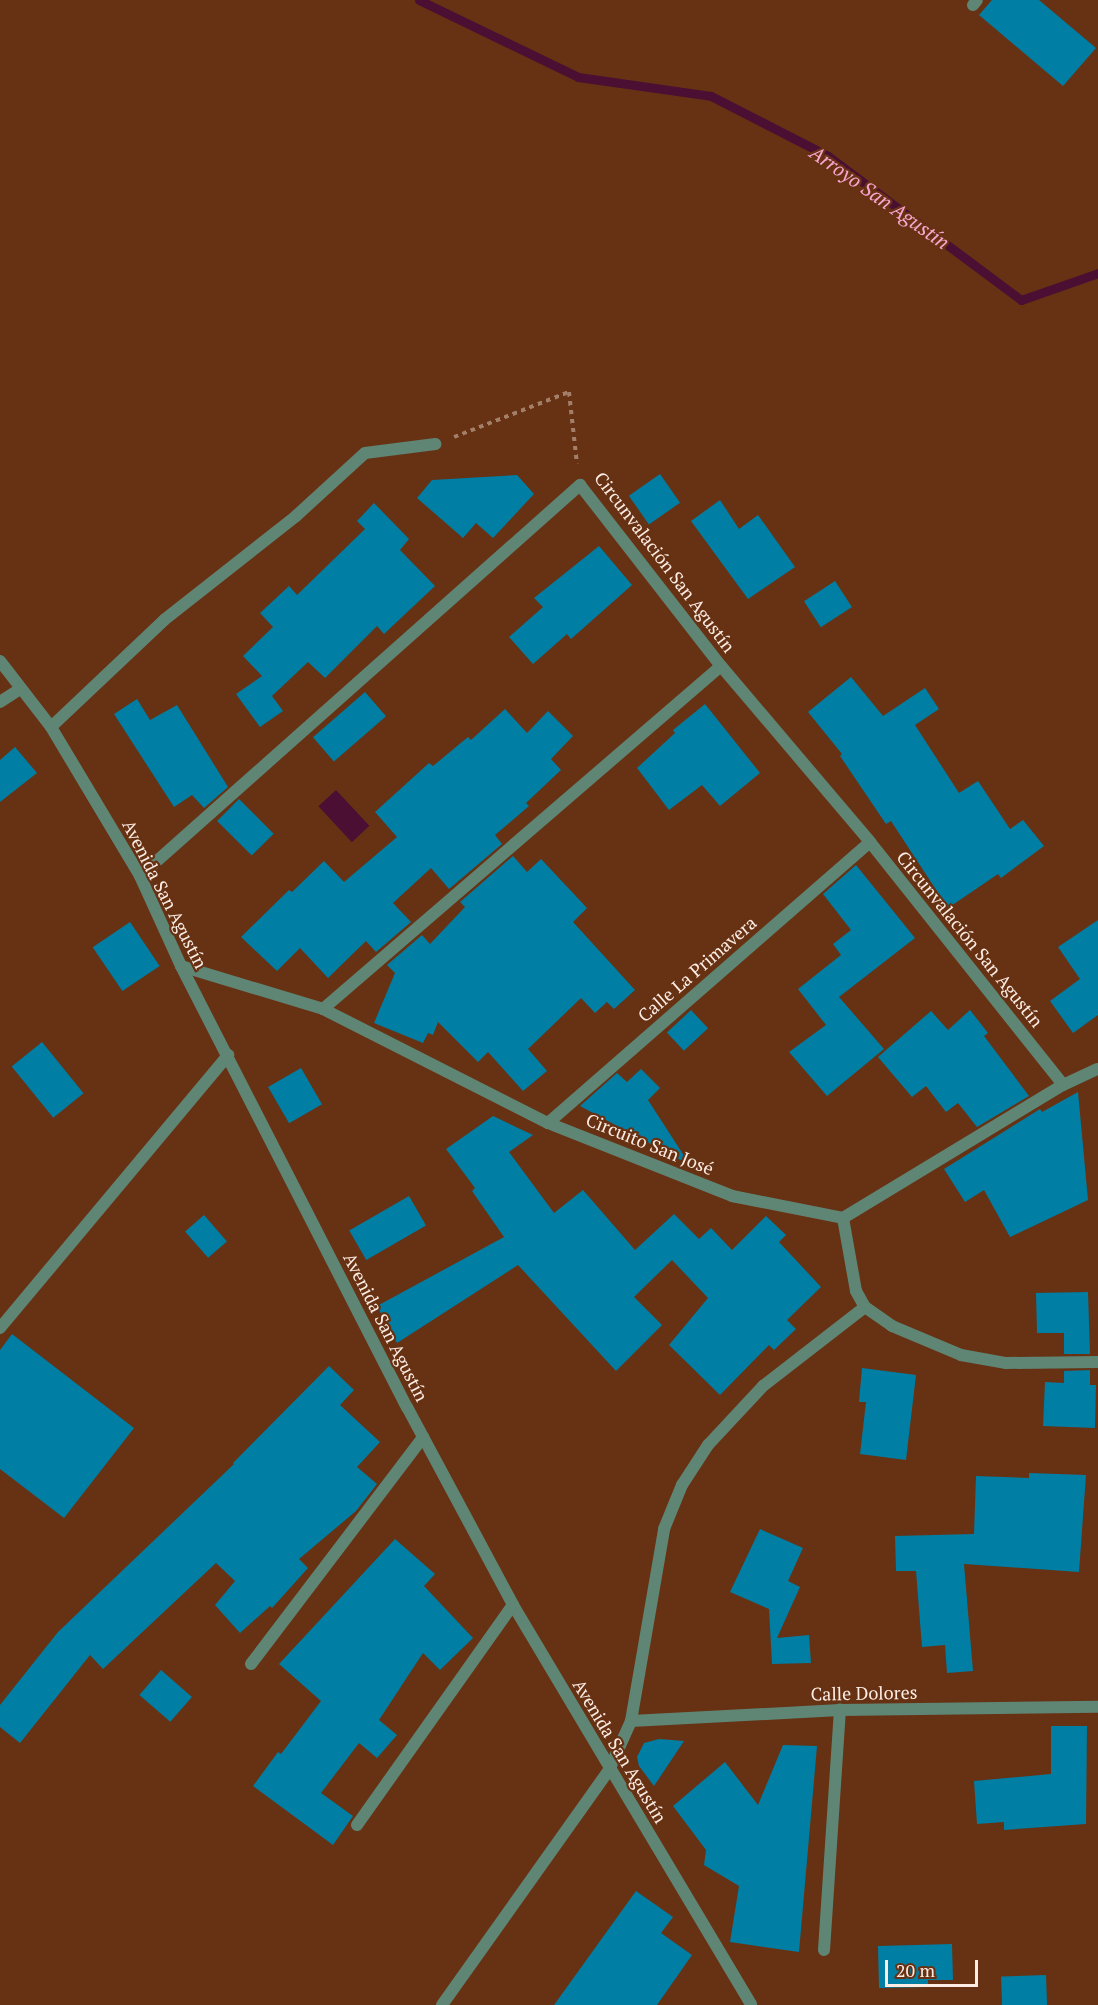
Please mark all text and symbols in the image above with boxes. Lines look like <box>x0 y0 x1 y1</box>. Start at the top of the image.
water label: Arroyo San Agustín <box>806 140 954 254</box>
street label: Circunvalación San Agustín <box>590 467 740 657</box>
street label: Avenida San Agustín <box>118 816 212 972</box>
street label: Circunvalación San Agustín <box>892 846 1048 1032</box>
street label: Calle La Primavera <box>633 912 761 1026</box>
street label: Circuito San José <box>583 1109 717 1179</box>
street label: Avenida San Agustín <box>339 1249 433 1405</box>
street label: Avenida San Agustín <box>568 1675 672 1827</box>
street label: Calle Dolores <box>810 1681 918 1705</box>
scale bar <box>888 1948 981 1986</box>
text: 20 m <box>896 1958 935 1982</box>

